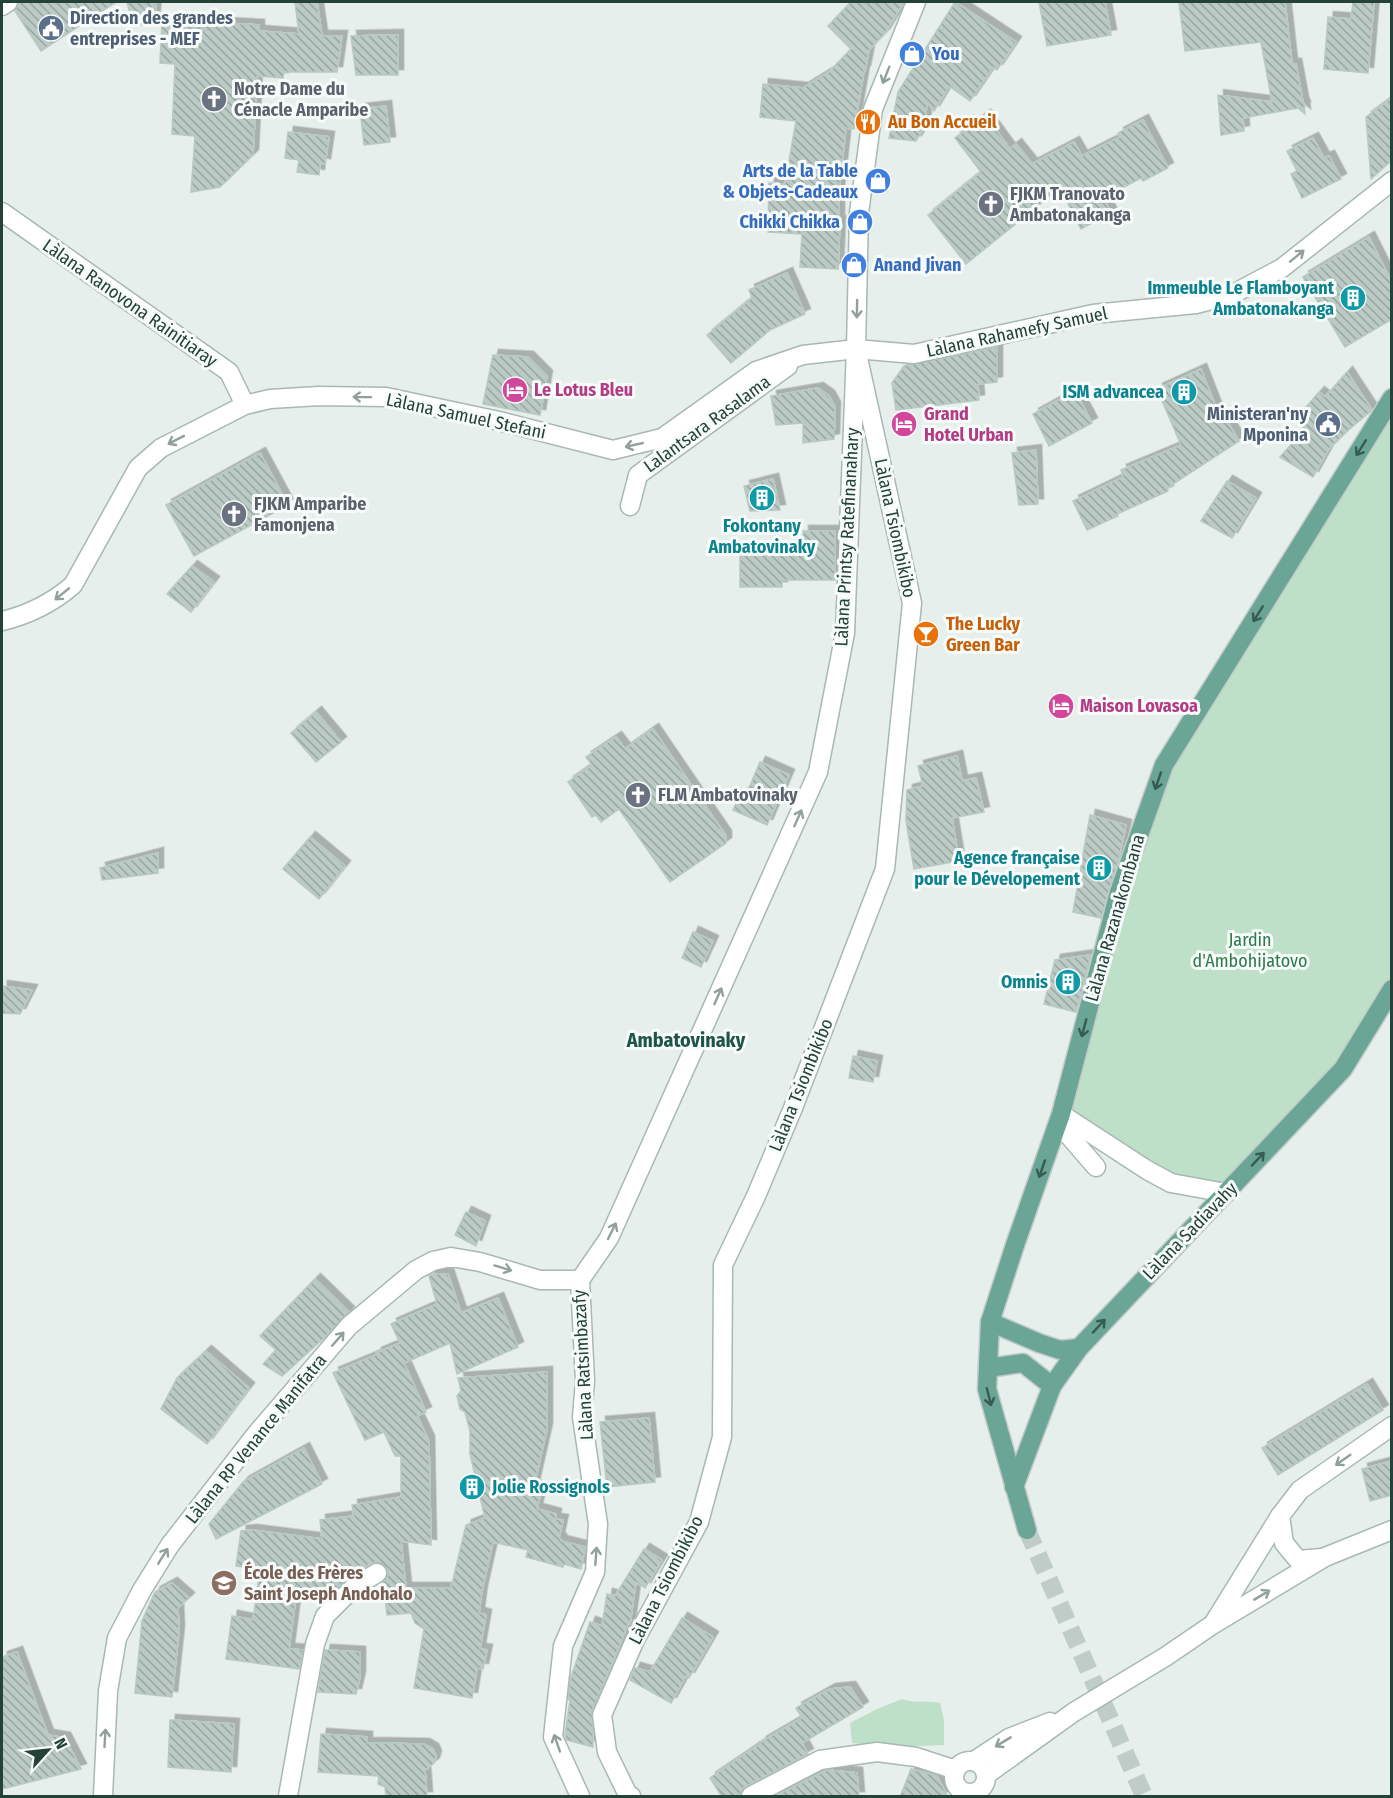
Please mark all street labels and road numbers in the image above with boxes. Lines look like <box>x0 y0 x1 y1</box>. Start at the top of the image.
street label: Làlana Ranovona Rainitiaray <box>38 234 222 372</box>
street label: Làlana Rahamefy Samuel <box>925 302 1110 362</box>
street label: Lalantsara Rasalama <box>639 371 775 477</box>
street label: Làlana Samuel Stefani <box>384 388 548 444</box>
street label: Làlana Printsy Ratefinanahary <box>830 427 864 647</box>
street label: Làlana Tsiombikibo <box>870 456 920 600</box>
street label: Làlana Razanakombana <box>1081 832 1149 1004</box>
street label: Làlana Tsiombikibo <box>764 1015 838 1155</box>
street label: Làlana Sadiavahy <box>1138 1178 1242 1284</box>
street label: Làlana Ratsimbazafy <box>568 1289 598 1441</box>
street label: Làlana RP Venance Manifatra <box>181 1350 331 1528</box>
street label: Làlana Tsiombikibo <box>624 1512 708 1648</box>

